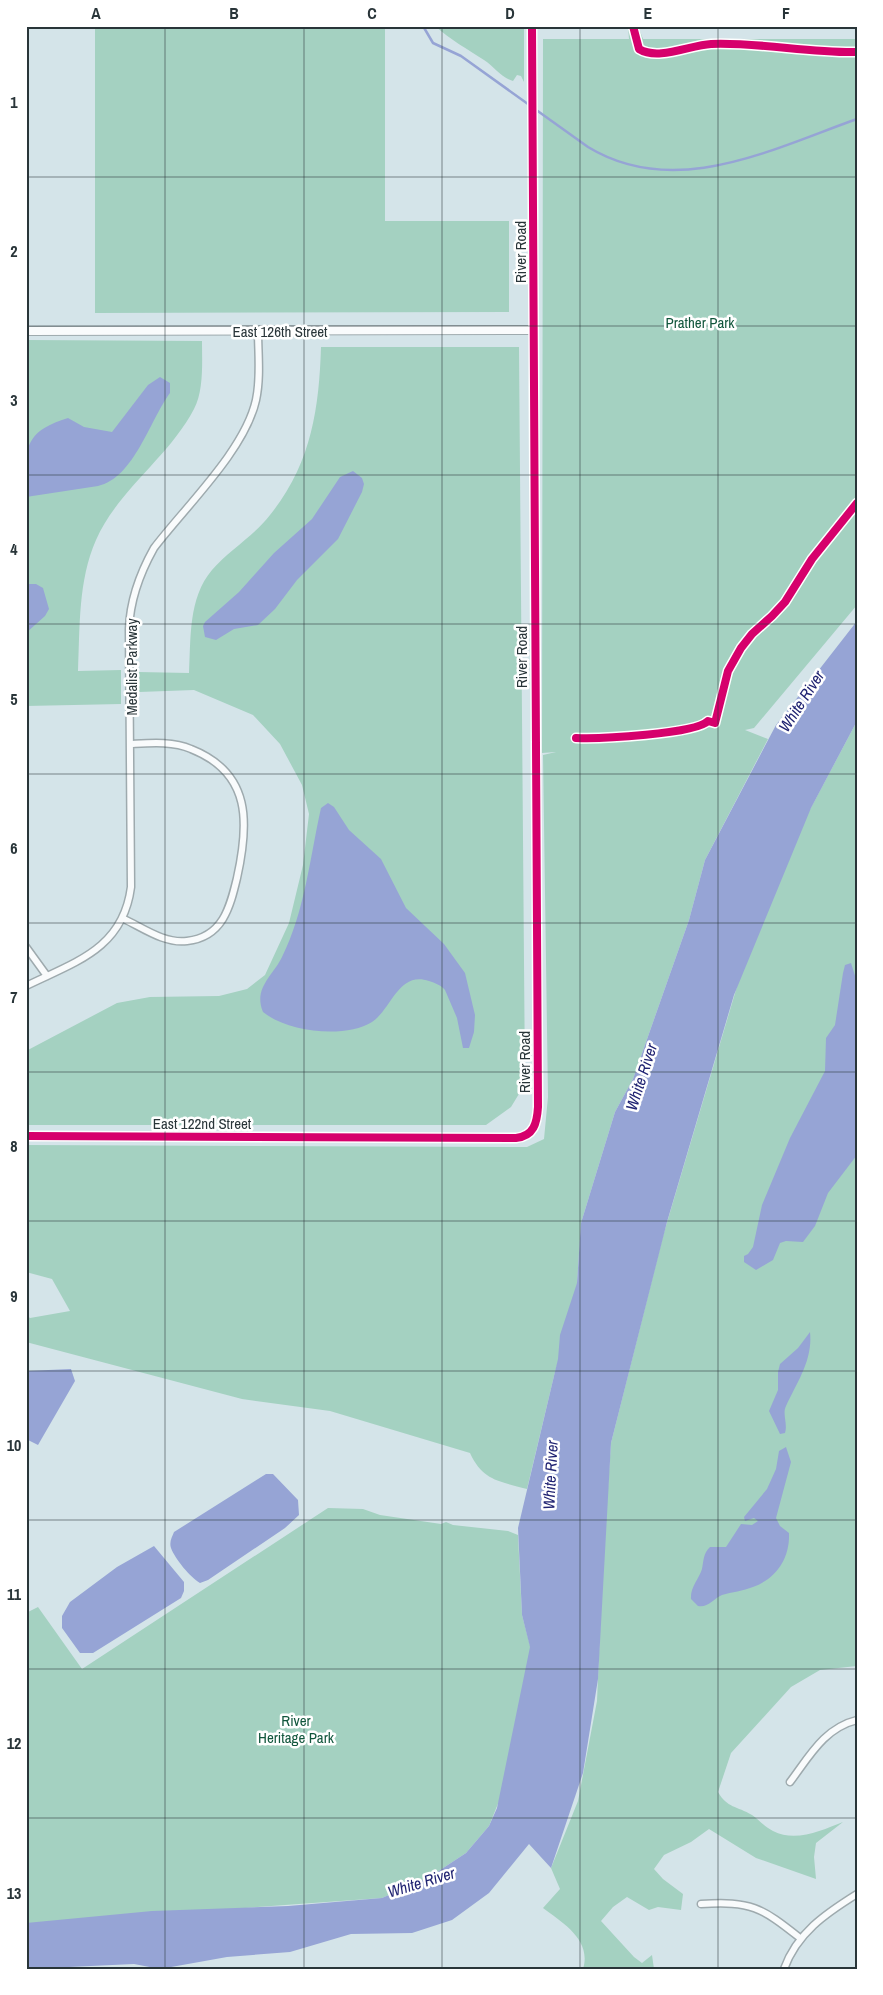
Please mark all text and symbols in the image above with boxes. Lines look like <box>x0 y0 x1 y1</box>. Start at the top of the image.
text: A <box>91 2 101 24</box>
text: B <box>229 2 239 24</box>
text: C <box>367 2 377 24</box>
text: D <box>505 2 515 24</box>
text: E <box>644 2 653 24</box>
text: F <box>782 2 790 24</box>
text: 1 <box>10 91 18 113</box>
street label: River Road <box>510 221 531 283</box>
text: 2 <box>10 240 18 262</box>
park label: Prather Park <box>665 312 735 333</box>
street label: East 126th Street <box>232 321 328 342</box>
text: 3 <box>10 389 18 411</box>
text: 4 <box>10 538 18 560</box>
street label: Medalist Parkway <box>121 618 142 716</box>
street label: River Road <box>511 626 532 688</box>
water label: White River <box>773 665 829 736</box>
text: 5 <box>10 688 18 710</box>
text: 6 <box>10 837 18 859</box>
text: 7 <box>10 986 18 1008</box>
street label: River Road <box>514 1031 535 1093</box>
water label: White River <box>620 1040 662 1113</box>
street label: East 122nd Street <box>153 1113 252 1134</box>
text: 8 <box>10 1135 18 1157</box>
text: 9 <box>10 1285 18 1307</box>
text: 10 <box>7 1434 21 1456</box>
water label: White River <box>537 1439 563 1510</box>
text: 11 <box>7 1583 22 1605</box>
park label: River Heritage Park <box>258 1710 335 1748</box>
text: 12 <box>7 1732 21 1754</box>
water label: White River <box>385 1861 458 1903</box>
text: 13 <box>7 1882 21 1904</box>

